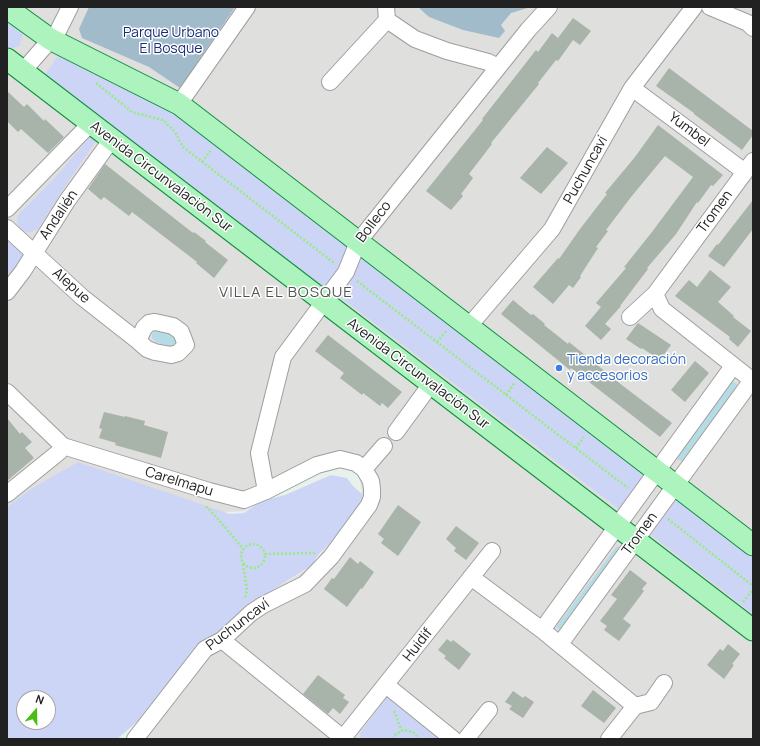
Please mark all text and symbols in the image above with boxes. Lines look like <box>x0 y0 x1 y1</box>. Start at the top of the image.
park label: Parque Urbano El Bosque <box>123 25 219 58</box>
street label: Yumbel <box>665 109 713 151</box>
street label: Avenida Circunvalación Sur <box>87 118 235 236</box>
street label: Puchuncaví <box>560 133 612 207</box>
street label: Andalién <box>36 187 82 243</box>
street label: Tromen <box>694 187 736 237</box>
street label: Bolleco <box>353 198 395 246</box>
street label: Alepue <box>49 265 93 307</box>
district label: VILLA EL BOSQUE <box>219 284 353 302</box>
street label: Avenida Circunvalación Sur <box>344 315 492 433</box>
place label: Tienda decoración y accesorios <box>567 352 686 384</box>
marker: Tienda decoración y accesorios <box>554 363 564 373</box>
street label: Carelmapu <box>143 464 215 500</box>
street label: Tromen <box>619 509 661 559</box>
street label: Puchuncaví <box>203 596 273 654</box>
street label: Huidif <box>400 625 436 665</box>
north arrow <box>16 690 56 730</box>
text: N <box>34 691 46 708</box>

